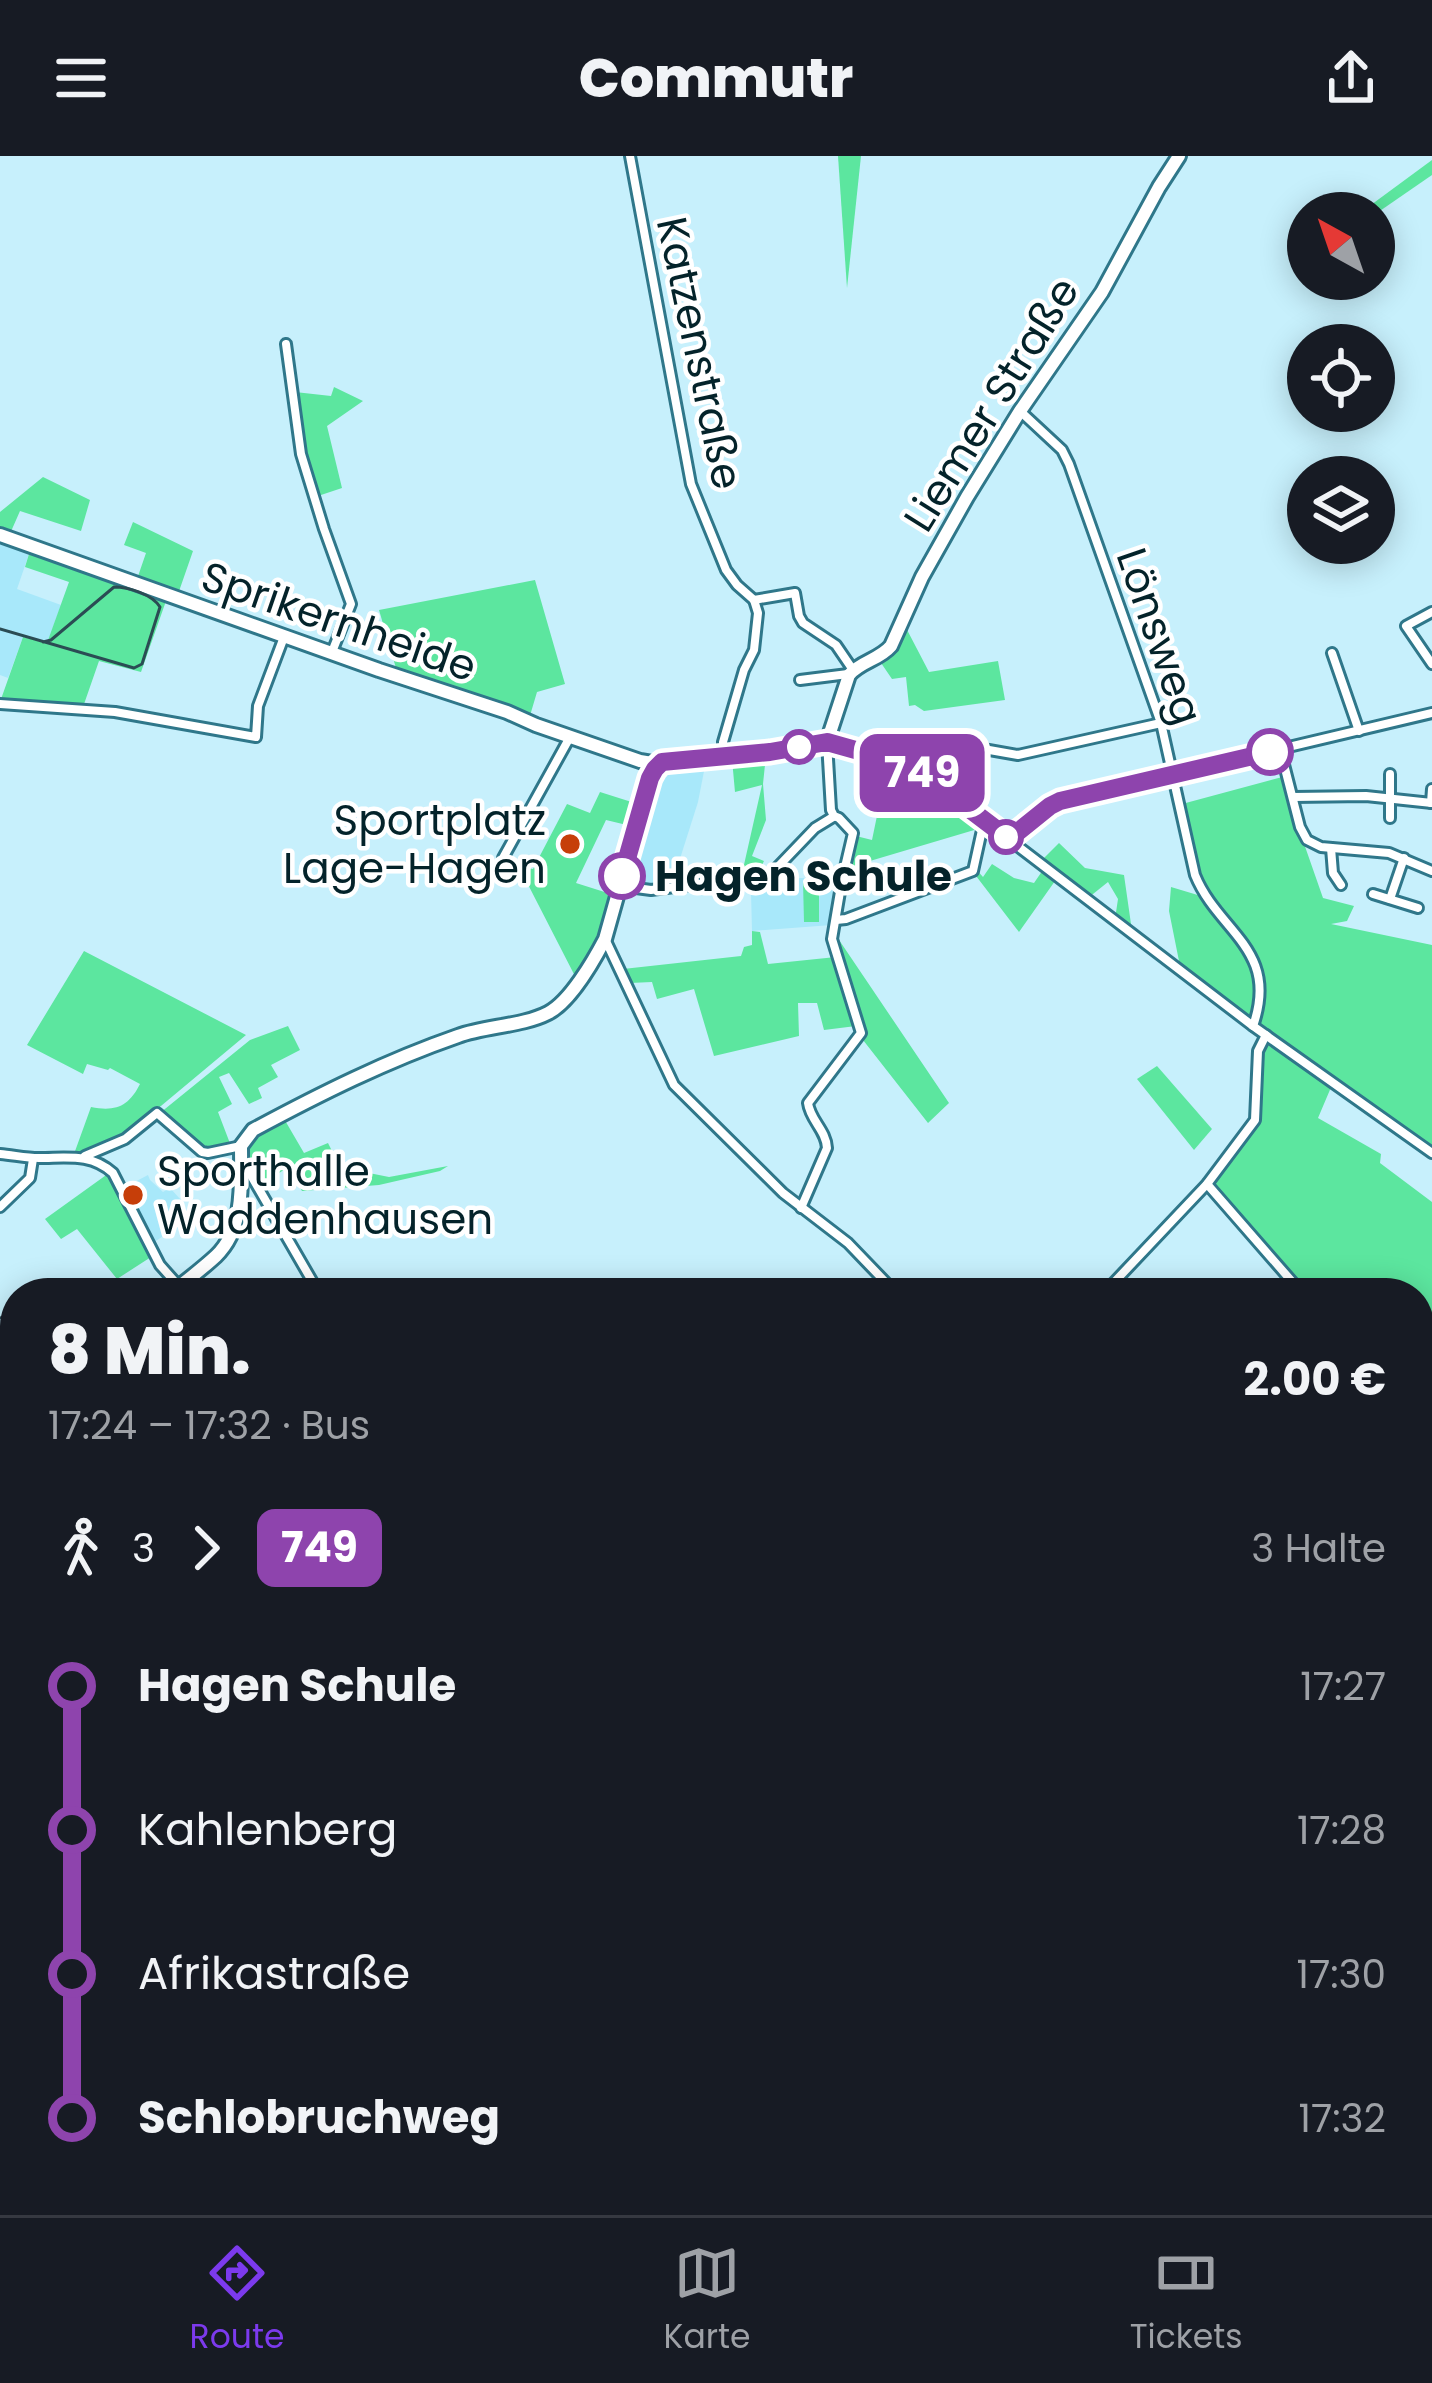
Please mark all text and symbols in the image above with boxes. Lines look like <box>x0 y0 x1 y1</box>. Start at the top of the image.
text: Commutr <box>579 40 853 116</box>
icon: menu <box>48 45 114 111</box>
icon: share <box>1318 45 1384 111</box>
north arrow <box>1287 192 1395 300</box>
map controls <box>1287 192 1395 564</box>
street label: Katzenstraße <box>642 212 757 495</box>
street label: Liemer Straße <box>890 266 1093 543</box>
button: locate <box>1287 324 1395 432</box>
button: layers <box>1287 456 1395 564</box>
street label: Lönsweg <box>1102 540 1217 732</box>
street label: Sprikernheide <box>194 547 484 696</box>
unlabelled marker <box>1248 730 1292 774</box>
unlabelled marker <box>783 731 815 763</box>
line badge: 749 <box>853 734 991 812</box>
text: 749 <box>884 743 960 802</box>
place label: Sportplatz Lage-Hagen <box>283 791 546 898</box>
unlabelled marker <box>990 821 1022 853</box>
marker: Sportplatz Lage-Hagen <box>557 831 583 857</box>
place label: Hagen Schule <box>655 847 952 906</box>
marker: Hagen Schule <box>600 854 644 898</box>
place label: Sporthalle Waddenhausen <box>157 1142 493 1249</box>
marker: Sporthalle Waddenhausen <box>120 1182 146 1208</box>
text: 8 Min. <box>48 1305 251 1397</box>
text: 2.00 € <box>1244 1348 1386 1411</box>
text: 17:24 – 17:32 · Bus <box>48 1398 370 1453</box>
icon: walk <box>48 1515 114 1581</box>
icon: forward <box>173 1515 239 1581</box>
text: 749 <box>281 1518 358 1577</box>
text: 3 <box>132 1521 155 1576</box>
text: 3 Halte <box>1251 1521 1386 1576</box>
text: Hagen Schule <box>138 1654 456 1717</box>
text: 17:27 <box>1300 1659 1386 1714</box>
text: Kahlenberg <box>138 1798 397 1861</box>
text: 17:28 <box>1297 1803 1386 1858</box>
text: Afrikastraße <box>138 1942 410 2005</box>
text: 17:30 <box>1296 1947 1386 2002</box>
text: Schlobruchweg <box>138 2086 500 2149</box>
text: 17:32 <box>1299 2091 1386 2146</box>
tab: Route <box>190 2240 284 2362</box>
tab: Karte <box>664 2240 750 2362</box>
tab: Tickets <box>1130 2240 1242 2362</box>

